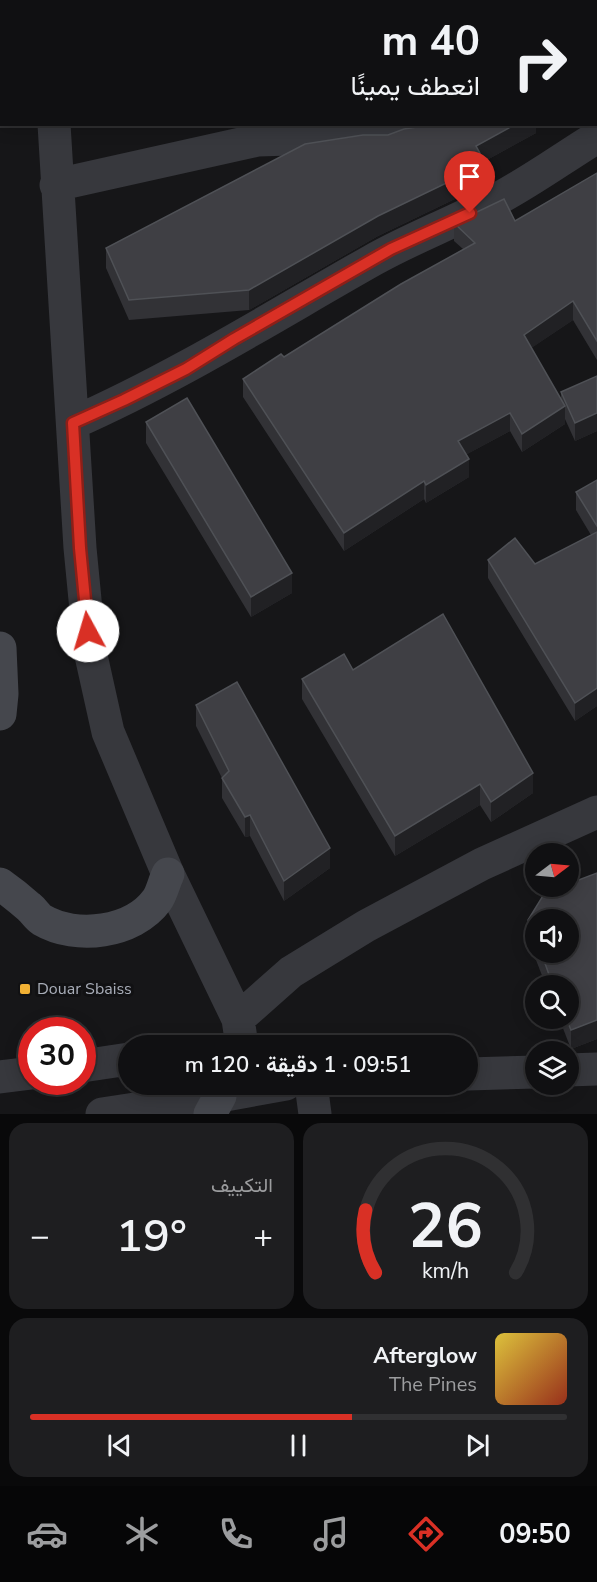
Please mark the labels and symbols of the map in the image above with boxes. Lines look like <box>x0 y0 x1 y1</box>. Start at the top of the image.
pin <box>444 151 495 213</box>
position arrow <box>56 599 120 663</box>
north arrow <box>525 843 579 897</box>
place label: Douar Sbaiss <box>37 978 132 1000</box>
marker: Douar Sbaiss <box>18 982 32 996</box>
speed limit sign: 30 <box>18 1017 96 1095</box>

